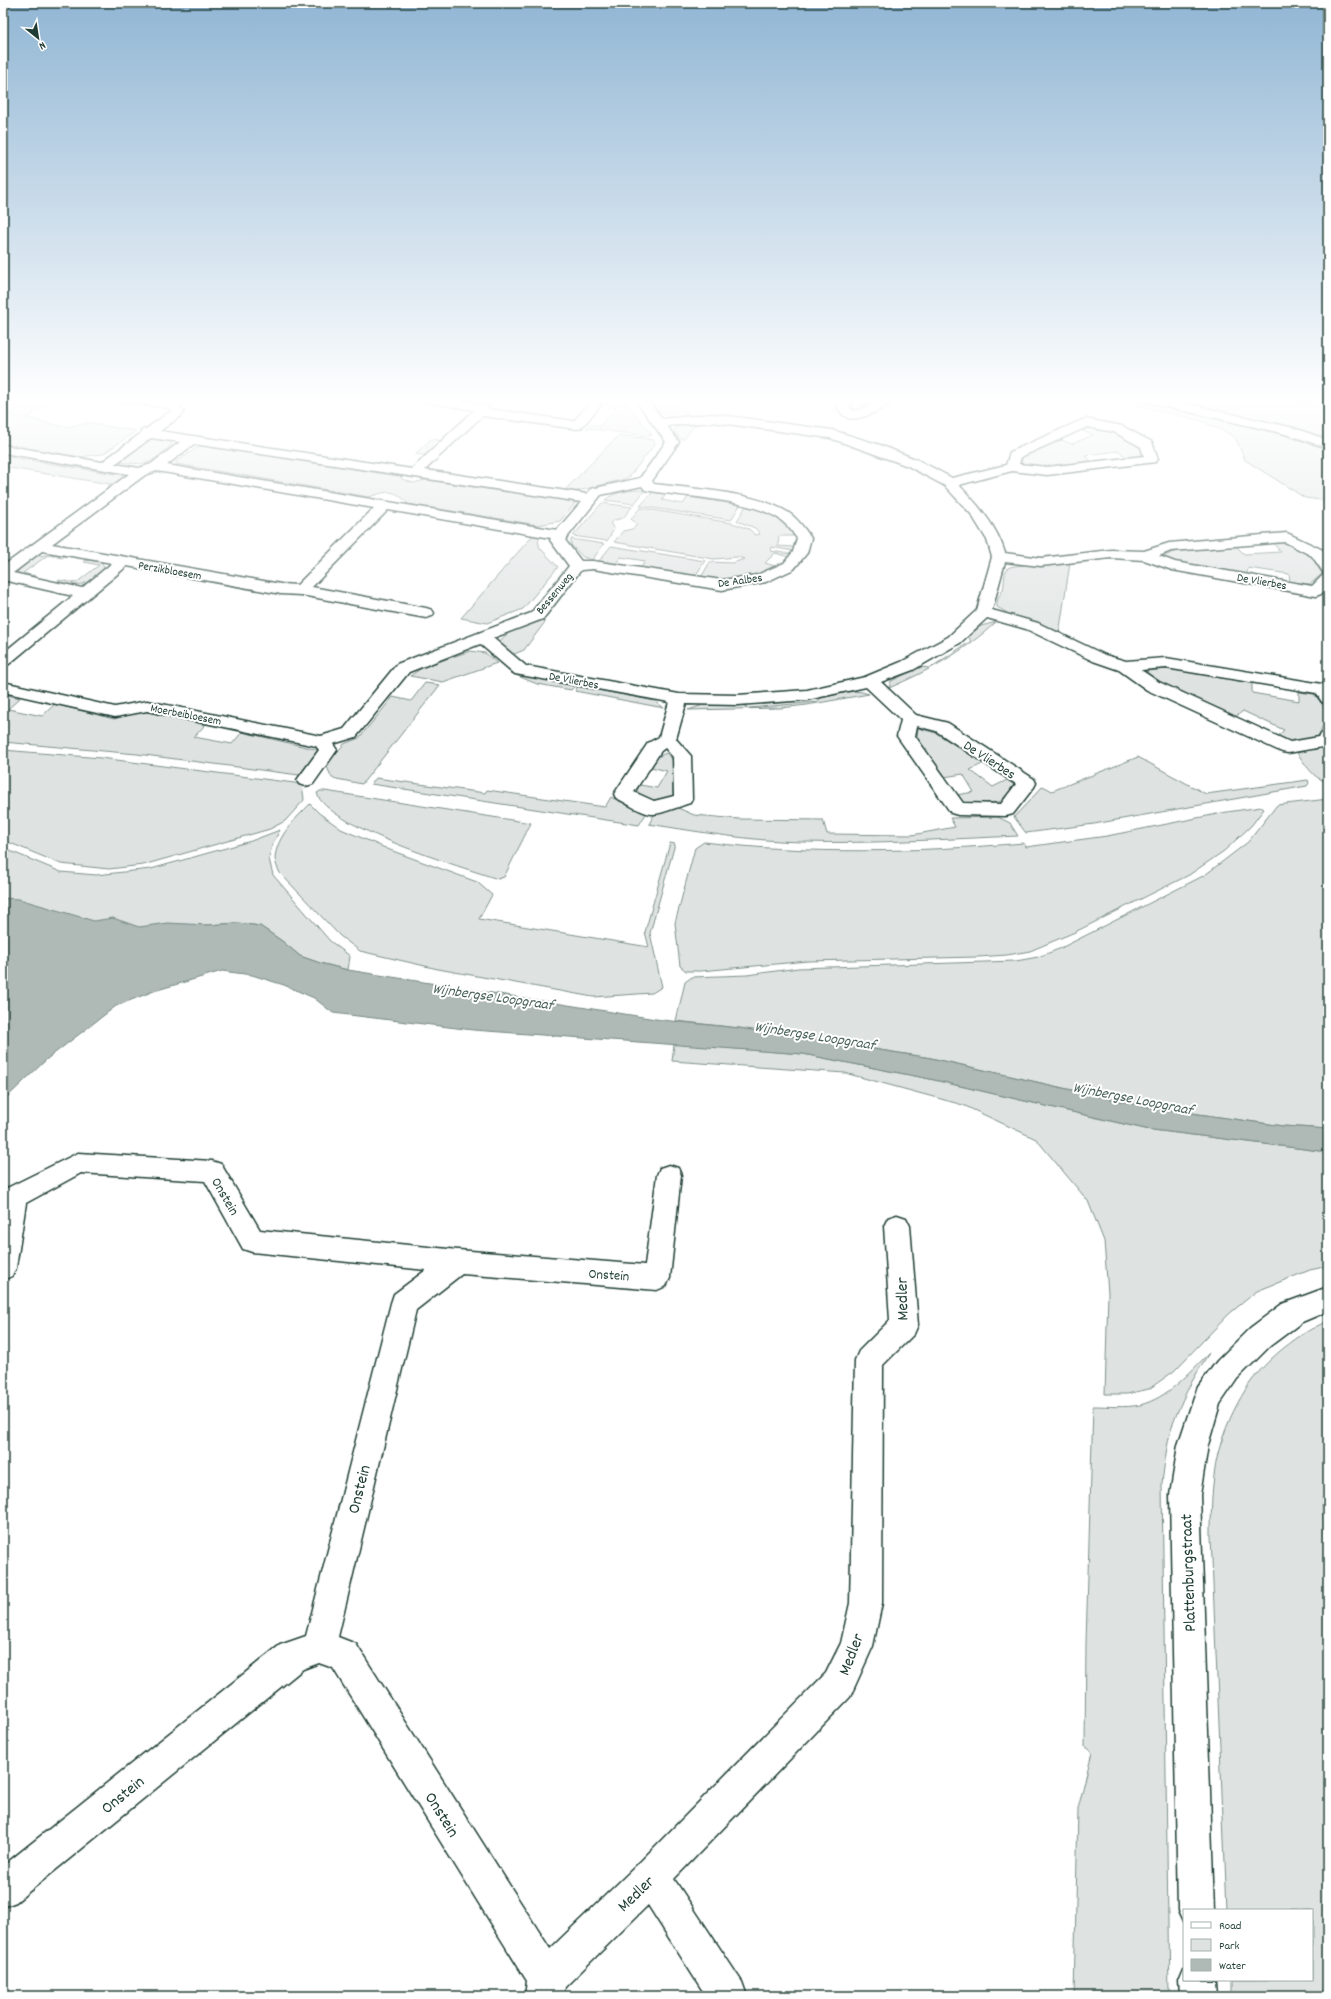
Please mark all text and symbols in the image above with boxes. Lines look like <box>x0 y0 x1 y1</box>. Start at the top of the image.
north arrow <box>18 18 58 58</box>
text: N <box>35 37 48 53</box>
street label: Perzikbloesem <box>137 558 203 585</box>
street label: Bessenweg <box>533 569 578 619</box>
street label: De Aalbes <box>717 570 764 593</box>
street label: De Vlierbes <box>1235 570 1288 595</box>
street label: De Vlierbes <box>547 668 600 695</box>
street label: Moerbeibloesem <box>149 700 223 731</box>
street label: De Vlierbes <box>959 736 1019 785</box>
water label: Wijnbergse Loopgraaf <box>431 979 557 1018</box>
water label: Wijnbergse Loopgraaf <box>753 1017 879 1058</box>
water label: Wijnbergse Loopgraaf <box>1071 1078 1197 1123</box>
street label: Onstein <box>205 1174 243 1220</box>
street label: Onstein <box>588 1265 630 1287</box>
street label: Medler <box>892 1276 916 1321</box>
street label: Onstein <box>343 1463 379 1517</box>
street label: Plattenburgstraat <box>1176 1514 1204 1632</box>
street label: Medler <box>834 1630 872 1680</box>
street label: Onstein <box>97 1771 151 1821</box>
street label: Onstein <box>417 1788 464 1843</box>
street label: Medler <box>613 1871 661 1919</box>
legend <box>1183 1909 1313 1981</box>
text: Road <box>1219 1918 1241 1935</box>
text: Park <box>1219 1938 1240 1955</box>
text: Water <box>1219 1958 1246 1975</box>

